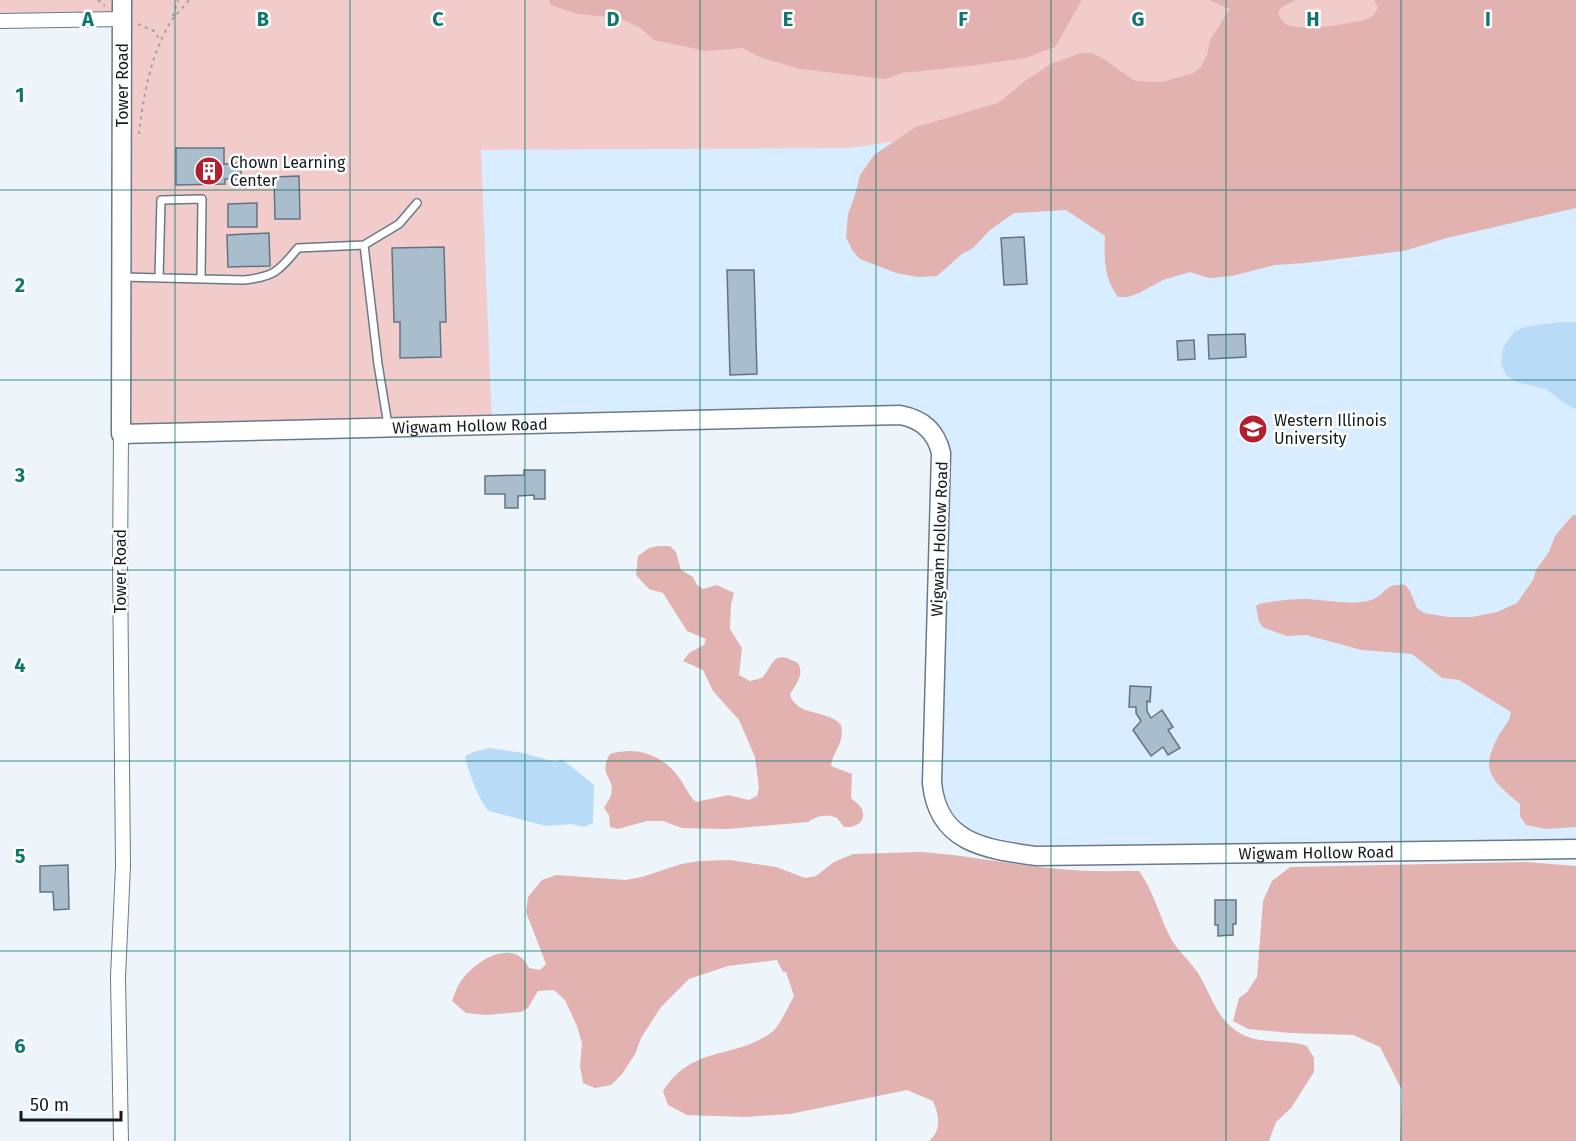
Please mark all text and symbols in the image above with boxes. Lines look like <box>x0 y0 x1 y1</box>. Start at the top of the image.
text: A <box>81 7 95 31</box>
text: B <box>257 7 269 31</box>
text: C <box>432 7 444 31</box>
text: D <box>606 7 620 31</box>
text: E <box>783 7 793 31</box>
text: F <box>958 7 968 31</box>
text: G <box>1132 7 1144 31</box>
text: H <box>1306 7 1320 31</box>
text: I <box>1485 7 1491 31</box>
street label: Tower Road <box>113 43 132 127</box>
text: 1 <box>15 83 25 107</box>
place label: Chown Learning Center <box>230 153 346 190</box>
building icon: Chown Learning Center <box>193 155 225 187</box>
text: 2 <box>15 273 25 297</box>
place label: Western Illinois University <box>1274 411 1387 448</box>
school or university icon: Western Illinois University <box>1237 413 1269 445</box>
street label: Wigwam Hollow Road <box>392 415 548 437</box>
street label: Wigwam Hollow Road <box>927 461 952 617</box>
text: 3 <box>14 463 25 487</box>
street label: Tower Road <box>111 529 130 613</box>
text: 4 <box>14 653 26 677</box>
street label: Wigwam Hollow Road <box>1238 842 1394 863</box>
text: 5 <box>15 844 26 868</box>
text: 6 <box>14 1034 26 1058</box>
scale bar <box>21 1084 122 1122</box>
text: 50 m <box>30 1094 69 1116</box>

